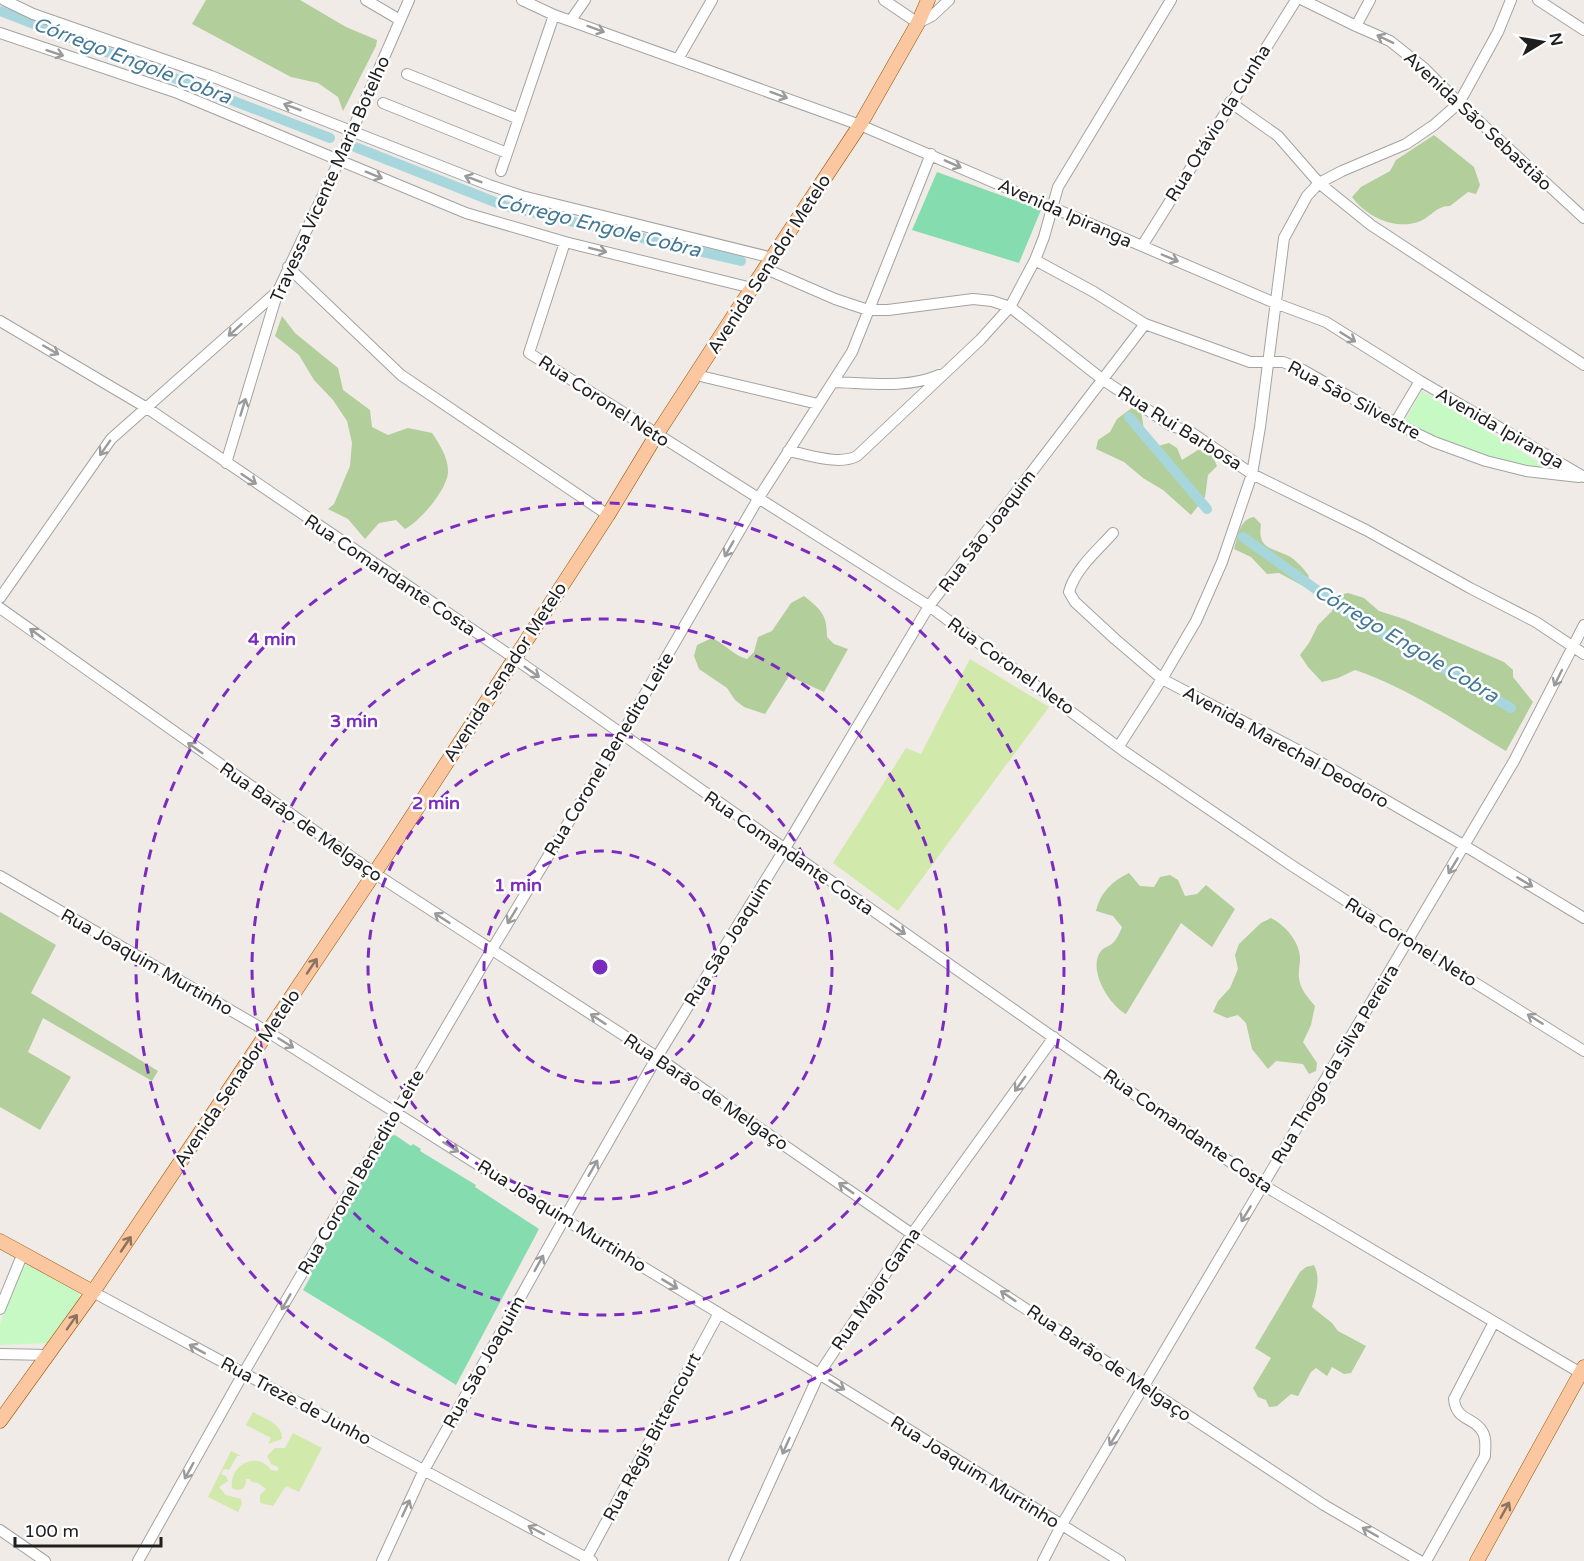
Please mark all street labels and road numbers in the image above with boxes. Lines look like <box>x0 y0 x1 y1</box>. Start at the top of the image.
street label: Rua Otávio da Cunha <box>1161 40 1275 206</box>
street label: Avenida São Sebastião <box>1399 47 1557 195</box>
street label: Travessa Vicente Maria Botelho <box>266 52 394 306</box>
street label: Avenida Senador Metelo <box>703 170 835 358</box>
street label: Avenida Ipiranga <box>995 174 1135 252</box>
street label: Rua Coronel Neto <box>534 350 674 452</box>
street label: Rua São Silvestre <box>1284 356 1424 444</box>
street label: Rua Rui Barbosa <box>1114 381 1246 475</box>
street label: Avenida Ipiranga <box>1432 382 1568 474</box>
street label: Rua São Joaquim <box>934 465 1040 597</box>
street label: Rua Comandante Costa <box>300 509 480 641</box>
street label: Avenida Senador Metelo <box>439 578 571 766</box>
street label: Rua Coronel Neto <box>943 613 1079 720</box>
street label: Rua Coronel Benedito Leite <box>539 648 679 860</box>
street label: Avenida Marechal Deodoro <box>1179 681 1393 813</box>
street label: Rua Barão de Melgaço <box>215 757 387 887</box>
street label: Rua Comandante Costa <box>700 786 878 920</box>
street label: Rua São Joaquim <box>679 873 777 1011</box>
street label: Rua Coronel Neto <box>1341 892 1481 992</box>
street label: Rua Joaquim Murtinho <box>57 904 237 1020</box>
street label: Rua Thogo da Silva Pereira <box>1267 960 1403 1168</box>
street label: Avenida Senador Metelo <box>169 985 305 1171</box>
street label: Rua Barão de Melgaço <box>620 1029 793 1155</box>
street label: Rua Comandante Costa <box>1099 1064 1277 1198</box>
street label: Rua Coronel Benedito Leite <box>293 1065 429 1279</box>
street label: Rua Joaquim Murtinho <box>473 1155 651 1277</box>
street label: Rua Major Gama <box>827 1223 925 1355</box>
street label: Rua São Joaquim <box>438 1292 530 1432</box>
street label: Rua Barão de Melgaço <box>1023 1300 1196 1426</box>
street label: Rua Régis Bittencourt <box>598 1349 706 1525</box>
street label: Rua Treze de Junho <box>217 1352 375 1450</box>
street label: Rua Joaquim Murtinho <box>886 1411 1064 1533</box>

